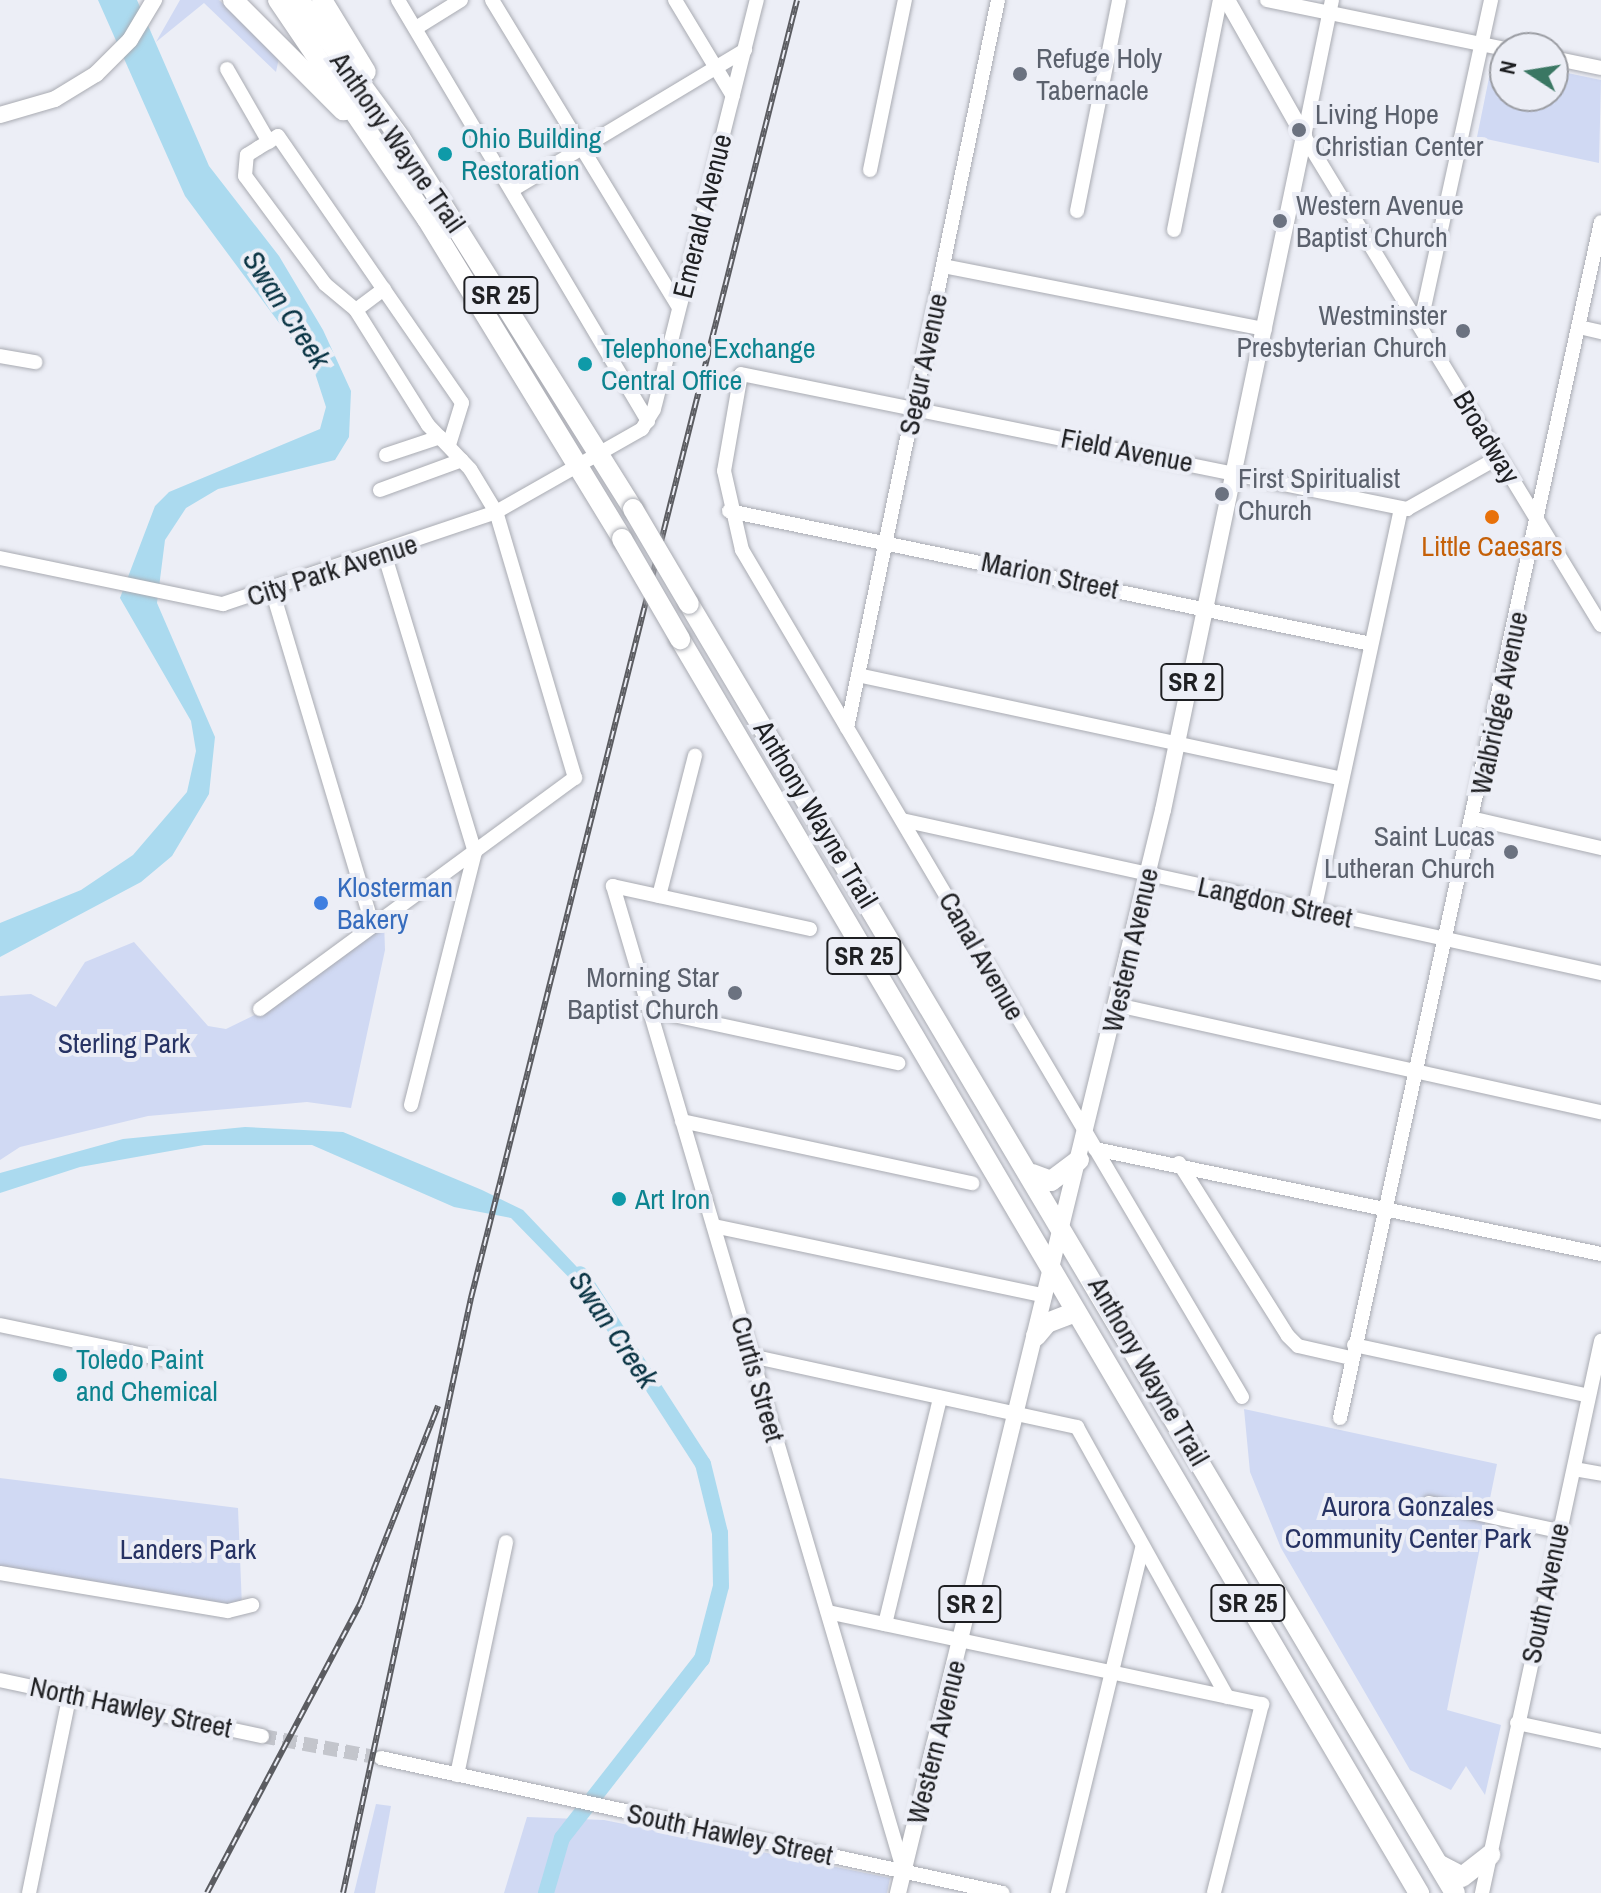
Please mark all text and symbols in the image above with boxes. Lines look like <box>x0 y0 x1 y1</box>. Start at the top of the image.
north arrow <box>1489 32 1569 112</box>
place label: Refuge Holy Tabernacle <box>1036 41 1162 107</box>
street label: Anthony Wayne Trail <box>323 45 473 239</box>
text: N <box>1491 58 1524 77</box>
marker: Refuge Holy Tabernacle <box>1011 65 1029 83</box>
place label: Living Hope Christian Center <box>1315 97 1483 163</box>
place label: Ohio Building Restoration <box>461 121 601 187</box>
marker: Living Hope Christian Center <box>1290 121 1308 139</box>
street label: Emerald Avenue <box>665 130 739 302</box>
marker: Ohio Building Restoration <box>436 145 454 163</box>
place label: Western Avenue Baptist Church <box>1296 188 1465 254</box>
marker: Western Avenue Baptist Church <box>1271 212 1289 230</box>
water label: Swan Creek <box>235 243 339 375</box>
road number: SR 25 <box>463 273 539 317</box>
street label: Segur Avenue <box>891 290 955 438</box>
place label: Westminster Presbyterian Church <box>1236 298 1447 364</box>
marker: Westminster Presbyterian Church <box>1454 322 1472 340</box>
place label: Telephone Exchange Central Office <box>601 331 815 397</box>
marker: Telephone Exchange Central Office <box>576 355 594 373</box>
street label: Broadway <box>1446 385 1528 489</box>
street label: Field Avenue <box>1058 421 1196 479</box>
place label: First Spiritualist Church <box>1238 461 1400 527</box>
marker: First Spiritualist Church <box>1213 485 1231 503</box>
marker: Little Caesars <box>1483 508 1501 526</box>
street label: City Park Avenue <box>242 526 422 614</box>
place label: Little Caesars <box>1421 529 1563 563</box>
street label: Marion Street <box>978 544 1122 606</box>
street label: Walbridge Avenue <box>1463 608 1535 798</box>
road number: SR 2 <box>1160 660 1224 704</box>
street label: Anthony Wayne Trail <box>747 714 885 914</box>
place label: Saint Lucas Lutheran Church <box>1324 819 1495 885</box>
marker: Saint Lucas Lutheran Church <box>1502 843 1520 861</box>
street label: Western Avenue <box>1095 864 1165 1036</box>
street label: Langdon Street <box>1195 869 1355 935</box>
place label: Klosterman Bakery <box>337 870 453 936</box>
street label: Canal Avenue <box>931 885 1033 1027</box>
marker: Klosterman Bakery <box>312 894 330 912</box>
road number: SR 25 <box>826 934 902 978</box>
place label: Morning Star Baptist Church <box>567 960 719 1026</box>
marker: Morning Star Baptist Church <box>726 984 744 1002</box>
park label: Sterling Park <box>58 1026 190 1060</box>
place label: Art Iron <box>635 1182 710 1216</box>
marker: Art Iron <box>610 1190 628 1208</box>
water label: Swan Creek <box>562 1263 666 1395</box>
street label: Anthony Wayne Trail <box>1081 1270 1217 1472</box>
street label: Curtis Street <box>724 1312 792 1446</box>
place label: Toledo Paint and Chemical <box>76 1342 218 1408</box>
marker: Toledo Paint and Chemical <box>51 1366 69 1384</box>
park label: Aurora Gonzales Community Center Park <box>1285 1489 1531 1555</box>
street label: South Avenue <box>1514 1519 1576 1667</box>
park label: Landers Park <box>120 1532 256 1566</box>
road number: SR 25 <box>1210 1581 1286 1625</box>
road number: SR 2 <box>938 1582 1002 1626</box>
street label: Western Avenue <box>899 1656 973 1828</box>
street label: North Hawley Street <box>27 1669 235 1745</box>
street label: South Hawley Street <box>624 1796 836 1872</box>

